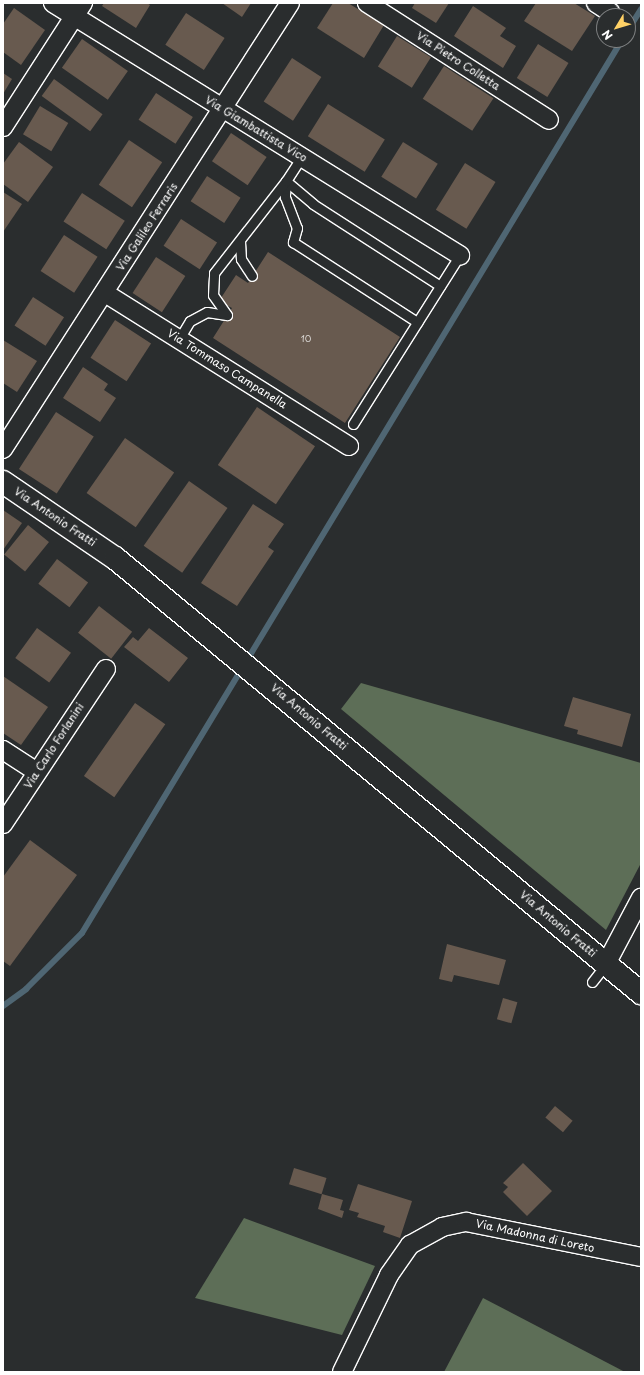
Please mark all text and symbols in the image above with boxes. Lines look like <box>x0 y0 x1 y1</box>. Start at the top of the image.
north arrow <box>596 8 636 48</box>
text: N <box>598 26 616 44</box>
street label: Via Pietro Colletta <box>414 29 502 93</box>
street label: Via Giambattista Vico <box>203 93 309 165</box>
street label: Via Galileo Ferraris <box>113 180 181 274</box>
street label: Via Tommaso Campanella <box>165 327 289 411</box>
house number: 10 <box>301 333 311 343</box>
street label: Via Antonio Fratti <box>12 485 98 549</box>
street label: Via Antonio Fratti <box>268 681 350 753</box>
street label: Via Carlo Forlanini <box>21 700 87 792</box>
street label: Via Antonio Fratti <box>517 888 599 960</box>
street label: Via Madonna di Loreto <box>475 1217 595 1255</box>

